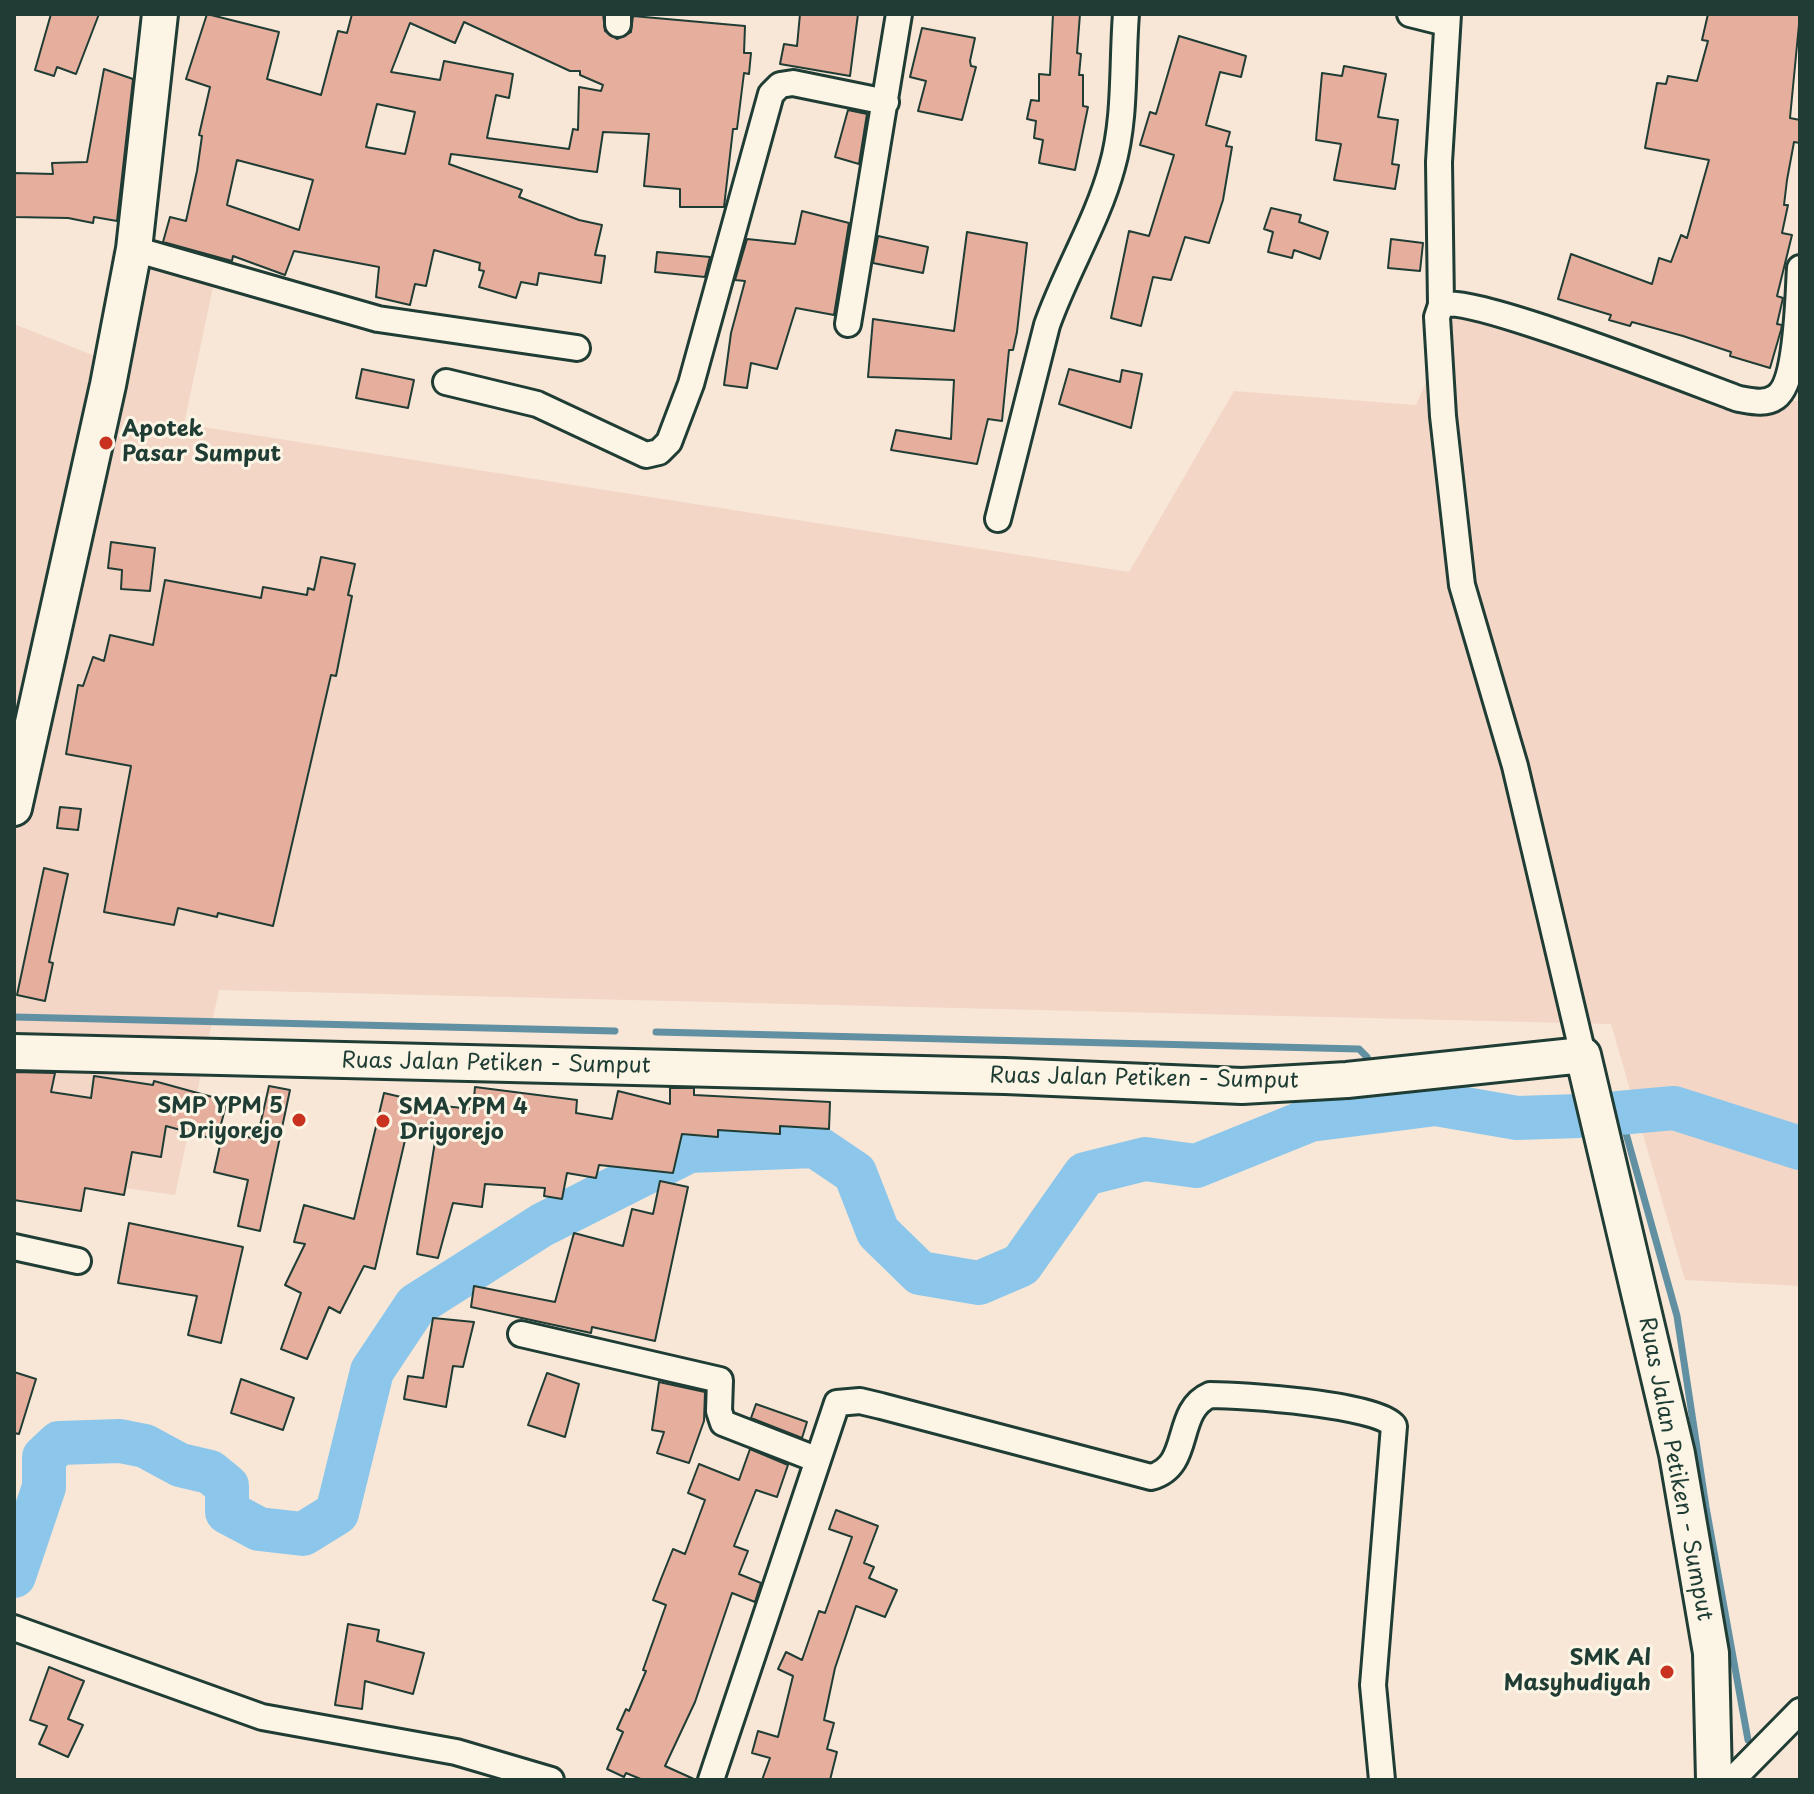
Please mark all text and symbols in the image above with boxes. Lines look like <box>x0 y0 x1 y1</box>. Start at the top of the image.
place label: Apotek Pasar Sumput <box>122 417 281 468</box>
marker: Apotek Pasar Sumput <box>97 434 115 452</box>
street label: Ruas Jalan Petiken - Sumput <box>341 1048 651 1080</box>
street label: Ruas Jalan Petiken - Sumput <box>989 1063 1299 1095</box>
place label: SMP YPM 5 Driyorejo <box>158 1094 283 1146</box>
place label: SMA YPM 4 Driyorejo <box>399 1095 528 1146</box>
marker: SMP YPM 5 Driyorejo <box>290 1111 308 1129</box>
marker: SMA YPM 4 Driyorejo <box>374 1112 392 1130</box>
street label: Ruas Jalan Petiken - Sumput <box>1633 1315 1717 1623</box>
place label: SMK Al Masyhudiyah <box>1504 1646 1651 1698</box>
marker: SMK Al Masyhudiyah <box>1658 1663 1676 1681</box>

